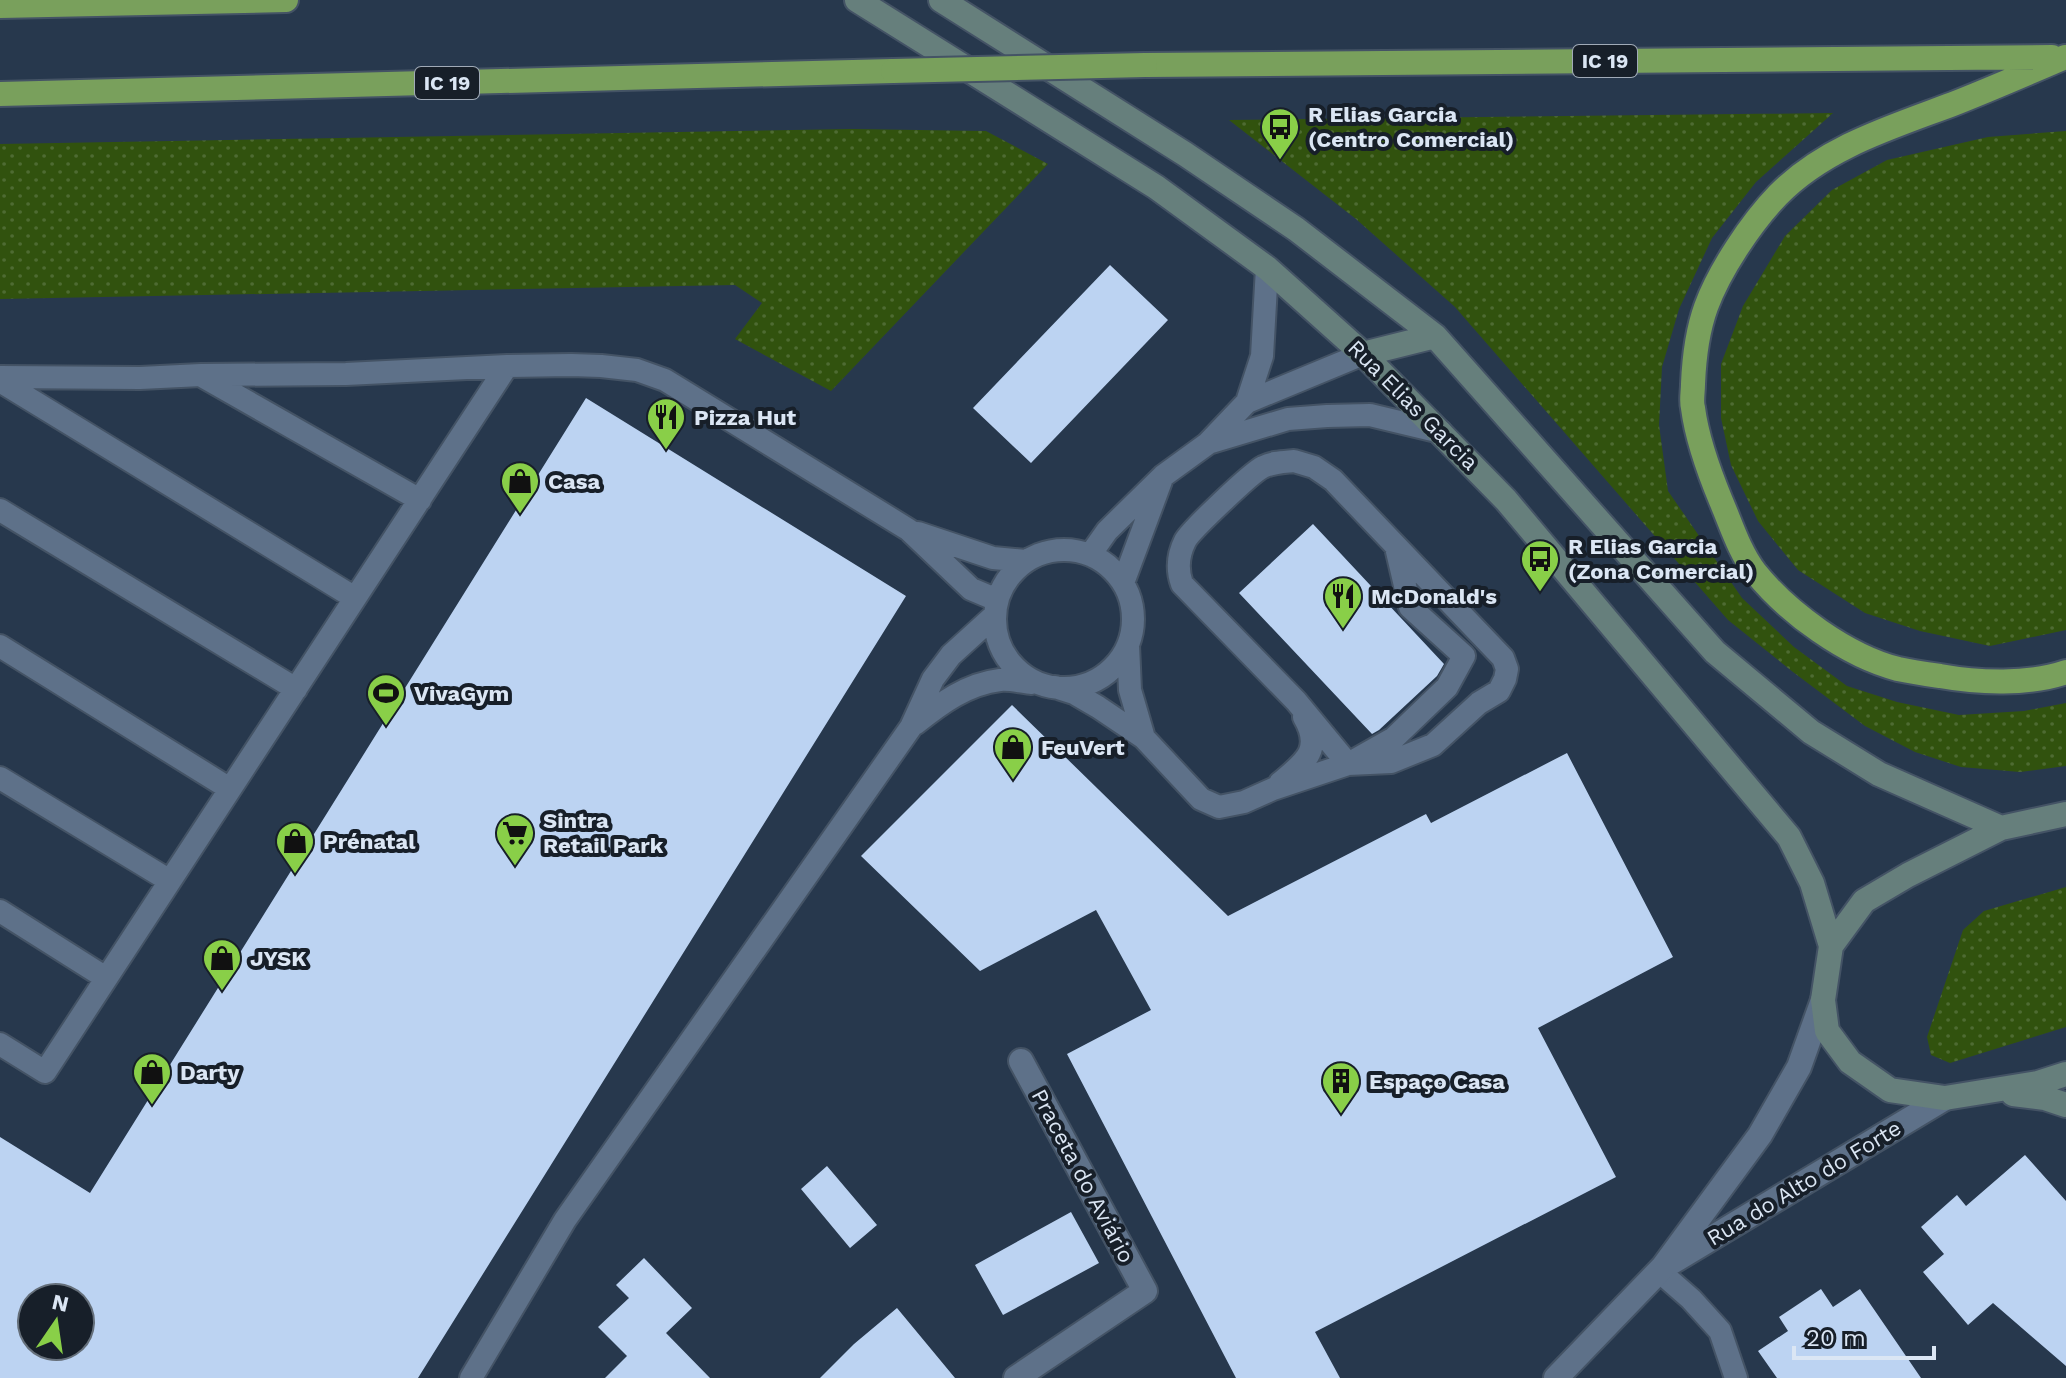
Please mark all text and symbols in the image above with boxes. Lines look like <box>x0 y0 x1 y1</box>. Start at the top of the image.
road number: IC 19 <box>1573 45 1637 77</box>
road number: IC 19 <box>415 67 479 99</box>
place label: R Elias Garcia (Centro Comercial) <box>1308 102 1514 152</box>
bus stop icon: R Elias Garcia (Centro Comercial) <box>1259 106 1301 161</box>
street label: Rua Elias Garcia <box>1343 335 1483 475</box>
restaurant icon: Pizza Hut <box>645 396 687 451</box>
place label: Pizza Hut <box>694 405 797 430</box>
shop icon: Casa <box>499 460 541 515</box>
place label: Casa <box>548 469 600 494</box>
place label: R Elias Garcia (Zona Comercial) <box>1568 534 1754 584</box>
bus stop icon: R Elias Garcia (Zona Comercial) <box>1519 538 1561 593</box>
restaurant icon: McDonald's <box>1322 575 1364 630</box>
place label: McDonald's <box>1371 584 1497 609</box>
sports icon: VivaGym <box>365 672 407 727</box>
place label: VivaGym <box>414 681 509 706</box>
shop icon: FeuVert <box>992 726 1034 781</box>
place label: FeuVert <box>1041 735 1125 760</box>
place label: Sintra Retail Park <box>543 808 664 858</box>
supermarket icon: Sintra Retail Park <box>494 812 536 867</box>
shop icon: Prénatal <box>274 820 316 875</box>
place label: Prénatal <box>323 829 416 854</box>
shop icon: JYSK <box>201 937 243 992</box>
place label: JYSK <box>250 946 307 971</box>
shop icon: Darty <box>131 1051 173 1106</box>
place label: Darty <box>180 1060 240 1085</box>
building icon: Espaço Casa <box>1320 1060 1362 1115</box>
place label: Espaço Casa <box>1369 1069 1505 1094</box>
street label: Praceta do Aviário <box>1027 1085 1139 1267</box>
street label: Rua do Alto do Forte <box>1702 1115 1906 1251</box>
north arrow <box>16 1282 96 1362</box>
text: N <box>50 1289 71 1317</box>
scale bar <box>1794 1310 1934 1360</box>
text: 20 m <box>1806 1324 1866 1352</box>

